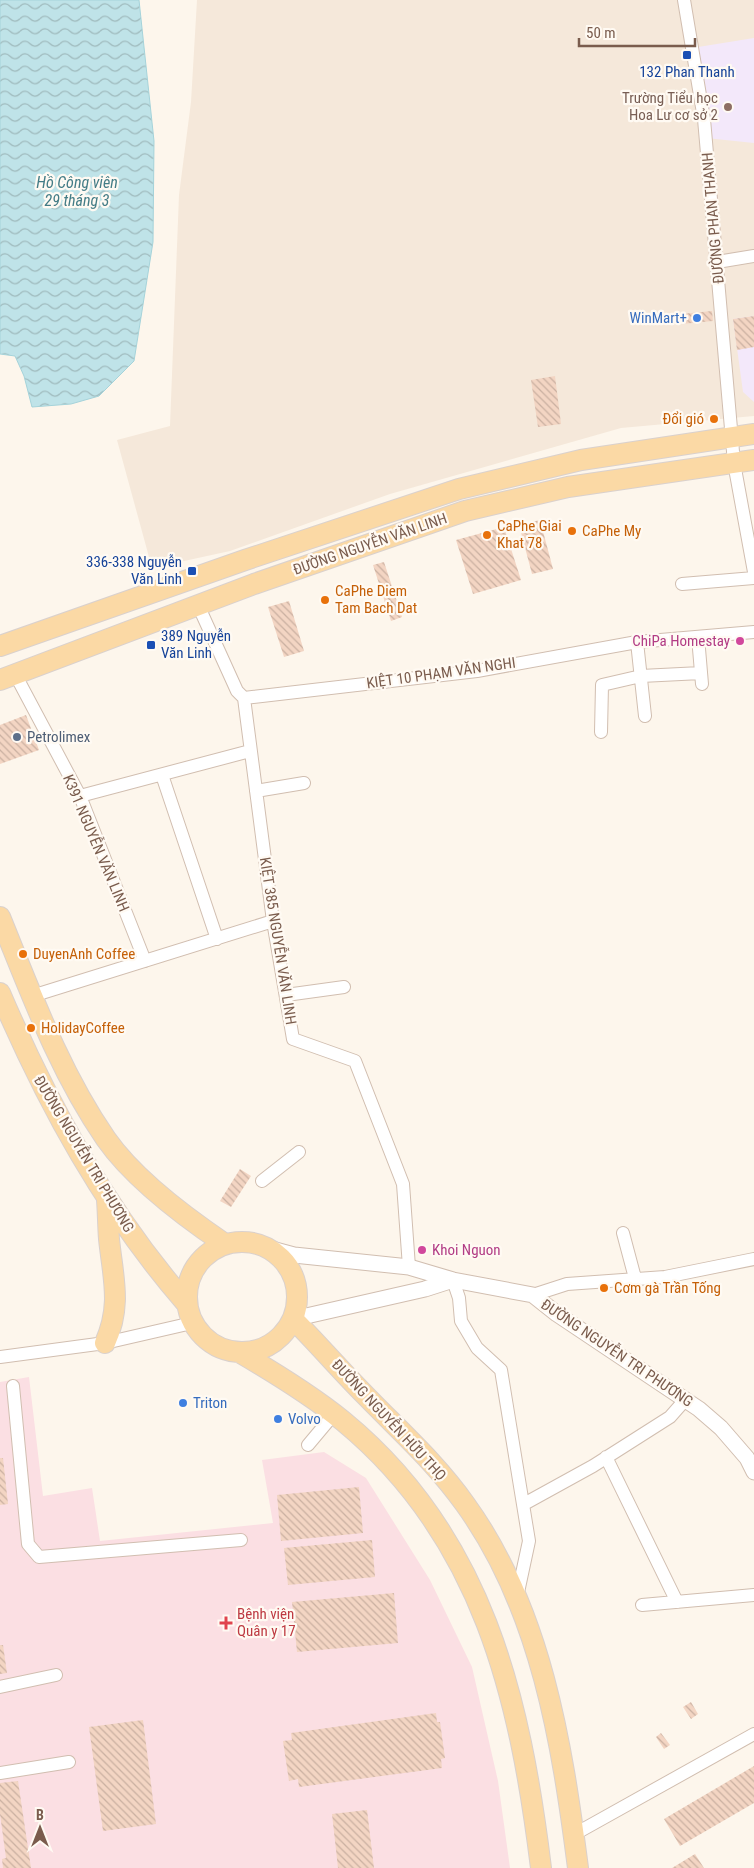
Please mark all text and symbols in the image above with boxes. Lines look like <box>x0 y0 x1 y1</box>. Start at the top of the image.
scale bar <box>579 15 695 47</box>
text: 50 m <box>586 24 616 42</box>
marker: 132 Phan Thanh <box>681 49 693 61</box>
place label: 132 Phan Thanh <box>639 63 735 81</box>
place label: Trường Tiểu học Hoa Lư cơ sở 2 <box>622 89 718 124</box>
marker: Trường Tiểu học Hoa Lư cơ sở 2 <box>722 101 734 113</box>
street label: ĐƯỜNG PHAN THANH <box>698 152 728 284</box>
water label: Hồ Công viên 29 tháng 3 <box>36 173 118 210</box>
place label: WinMart+ <box>630 309 687 327</box>
marker: WinMart+ <box>691 312 703 324</box>
place label: Đổi gió <box>662 410 704 428</box>
marker: Đổi gió <box>708 413 720 425</box>
street label: ĐƯỜNG NGUYỄN VĂN LINH <box>290 508 449 579</box>
place label: CaPhe Giai Khat 78 <box>497 517 562 552</box>
place label: CaPhe My <box>582 522 641 540</box>
marker: CaPhe My <box>566 525 578 537</box>
marker: CaPhe Giai Khat 78 <box>481 529 493 541</box>
place label: 336-338 Nguyễn Văn Linh <box>86 553 182 588</box>
marker: 336-338 Nguyễn Văn Linh <box>186 565 198 577</box>
place label: CaPhe Diem Tam Bach Dat <box>335 582 417 617</box>
marker: CaPhe Diem Tam Bach Dat <box>319 594 331 606</box>
place label: 389 Nguyễn Văn Linh <box>161 627 231 662</box>
place label: ChiPa Homestay <box>632 632 730 650</box>
marker: ChiPa Homestay <box>734 635 746 647</box>
marker: 389 Nguyễn Văn Linh <box>145 639 157 651</box>
street label: KIỆT 10 PHẠM VĂN NGHI <box>365 654 517 692</box>
place label: Petrolimex <box>27 728 91 746</box>
marker: Petrolimex <box>11 731 23 743</box>
street label: K391 NGUYỄN VĂN LINH <box>59 771 134 914</box>
street label: KIỆT 385 NGUYỄN VĂN LINH <box>256 856 301 1026</box>
place label: DuyenAnh Coffee <box>33 945 135 963</box>
marker: DuyenAnh Coffee <box>17 948 29 960</box>
place label: HolidayCoffee <box>41 1019 125 1037</box>
marker: HolidayCoffee <box>25 1022 37 1034</box>
street label: ĐƯỜNG NGUYỄN TRI PHƯƠNG <box>30 1072 139 1236</box>
place label: Khoi Nguon <box>432 1241 501 1259</box>
marker: Khoi Nguon <box>416 1244 428 1256</box>
place label: Cơm gà Trần Tống <box>614 1279 721 1297</box>
marker: Cơm gà Trần Tống <box>598 1282 610 1294</box>
street label: ĐƯỜNG NGUYỄN TRI PHƯƠNG <box>538 1295 697 1411</box>
street label: ĐƯỜNG NGUYỄN HỮU THỌ <box>328 1355 451 1484</box>
place label: Triton <box>193 1394 227 1412</box>
marker: Triton <box>177 1397 189 1409</box>
place label: Volvo <box>288 1410 321 1428</box>
marker: Volvo <box>272 1413 284 1425</box>
place label: Bệnh viện Quân y 17 <box>237 1605 296 1640</box>
marker: Bệnh viện Quân y 17 <box>219 1616 233 1630</box>
north arrow <box>15 1803 65 1853</box>
text: B <box>36 1807 44 1823</box>

